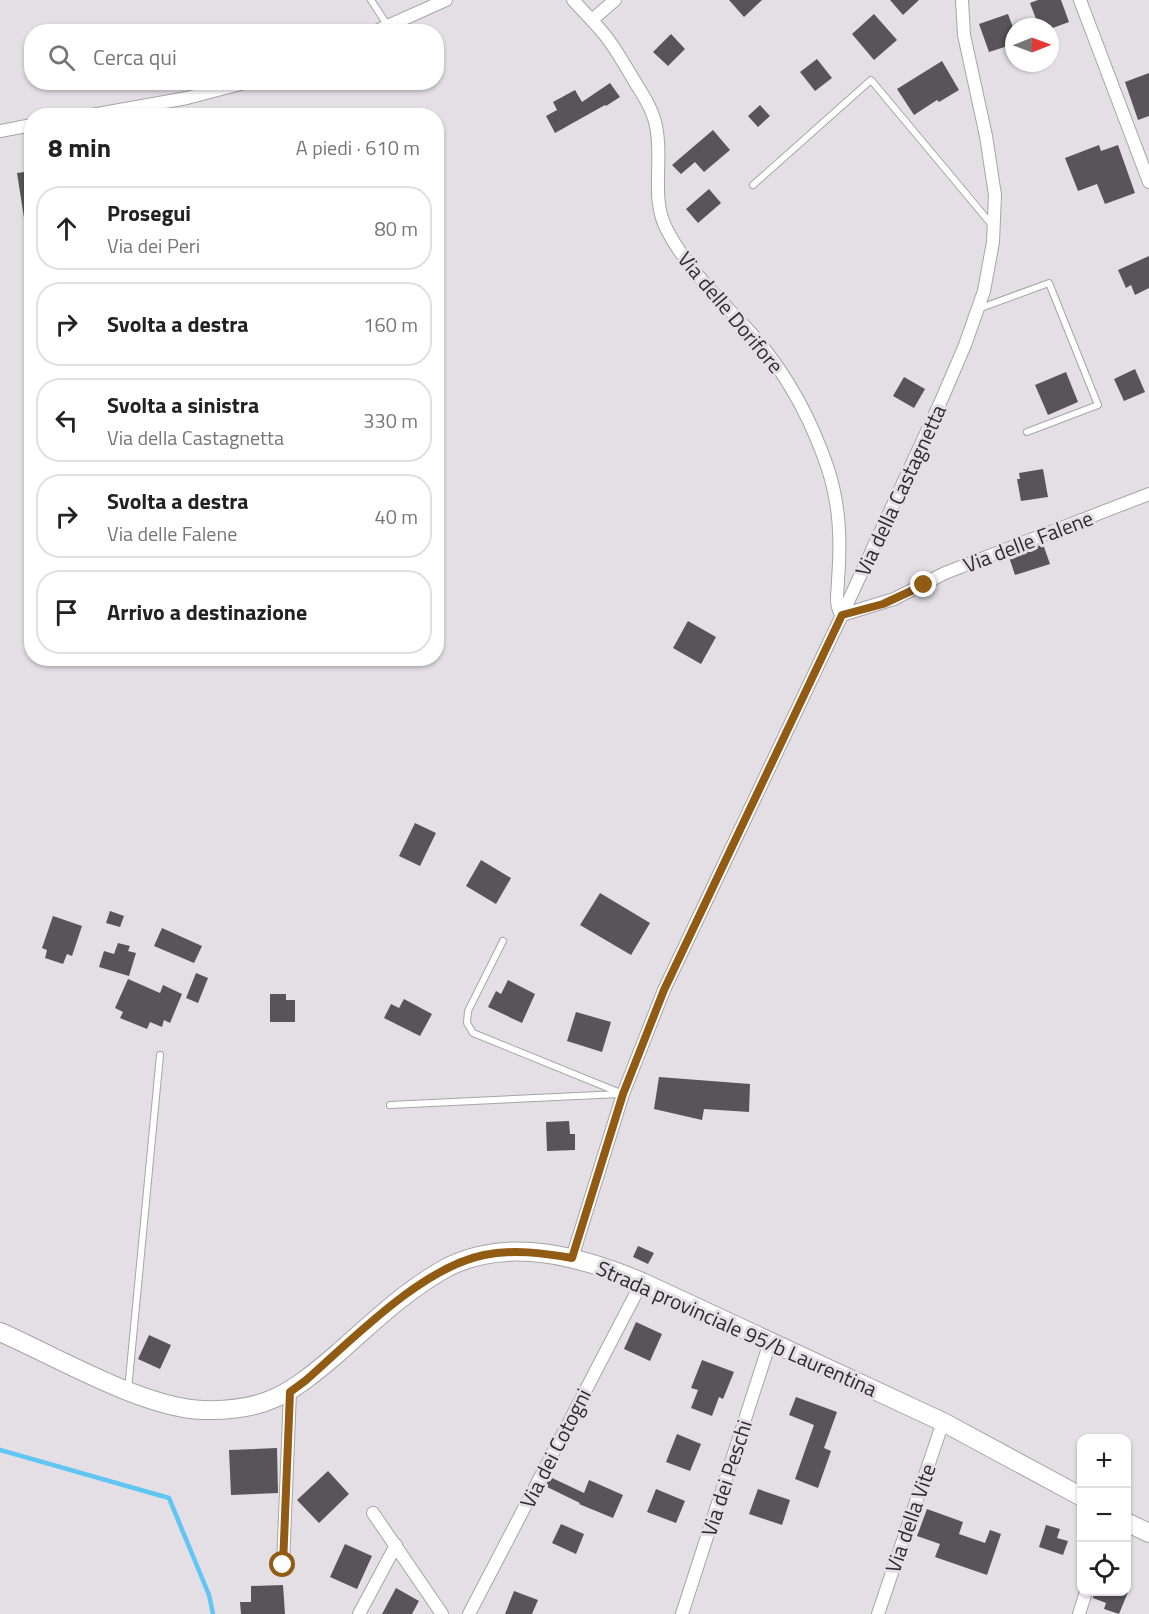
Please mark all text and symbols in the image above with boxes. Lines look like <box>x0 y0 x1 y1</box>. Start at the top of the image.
north arrow <box>1005 18 1059 72</box>
search box <box>24 24 444 90</box>
text: Cerca qui <box>93 40 177 74</box>
icon: search <box>45 41 78 74</box>
text: 8 min <box>48 128 111 167</box>
text: A piedi · 610 m <box>296 132 420 163</box>
text: Prosegui <box>107 196 191 230</box>
icon: ahead <box>50 212 83 245</box>
text: 80 m <box>374 213 418 244</box>
text: Via dei Peri <box>107 230 200 261</box>
street label: Via delle Dorifore <box>670 244 792 380</box>
text: Svolta a destra <box>107 307 249 341</box>
icon: right <box>50 308 83 341</box>
text: 160 m <box>363 309 418 340</box>
text: Svolta a sinistra <box>107 388 259 422</box>
street label: Via della Castagnetta <box>846 399 954 581</box>
icon: left <box>50 404 83 437</box>
text: 330 m <box>363 405 418 436</box>
text: Via della Castagnetta <box>107 422 284 453</box>
text: Svolta a destra <box>107 484 249 518</box>
icon: right <box>50 500 83 533</box>
text: 40 m <box>374 501 418 532</box>
street label: Via delle Falene <box>958 502 1098 580</box>
text: Via delle Falene <box>107 518 237 549</box>
route end <box>910 571 936 597</box>
text: Arrivo a destinazione <box>107 595 307 629</box>
icon: arrive <box>50 596 83 629</box>
street label: Strada provinciale 95/b Laurentina <box>592 1252 883 1405</box>
street label: Via dei Cotogni <box>511 1383 599 1513</box>
street label: Via dei Peschi <box>692 1416 760 1540</box>
map controls <box>1077 1434 1131 1596</box>
button: + <box>1077 1434 1131 1488</box>
street label: Via della Vite <box>876 1459 944 1577</box>
button: − <box>1077 1488 1131 1542</box>
button: locate <box>1077 1542 1131 1596</box>
route start <box>269 1551 295 1577</box>

